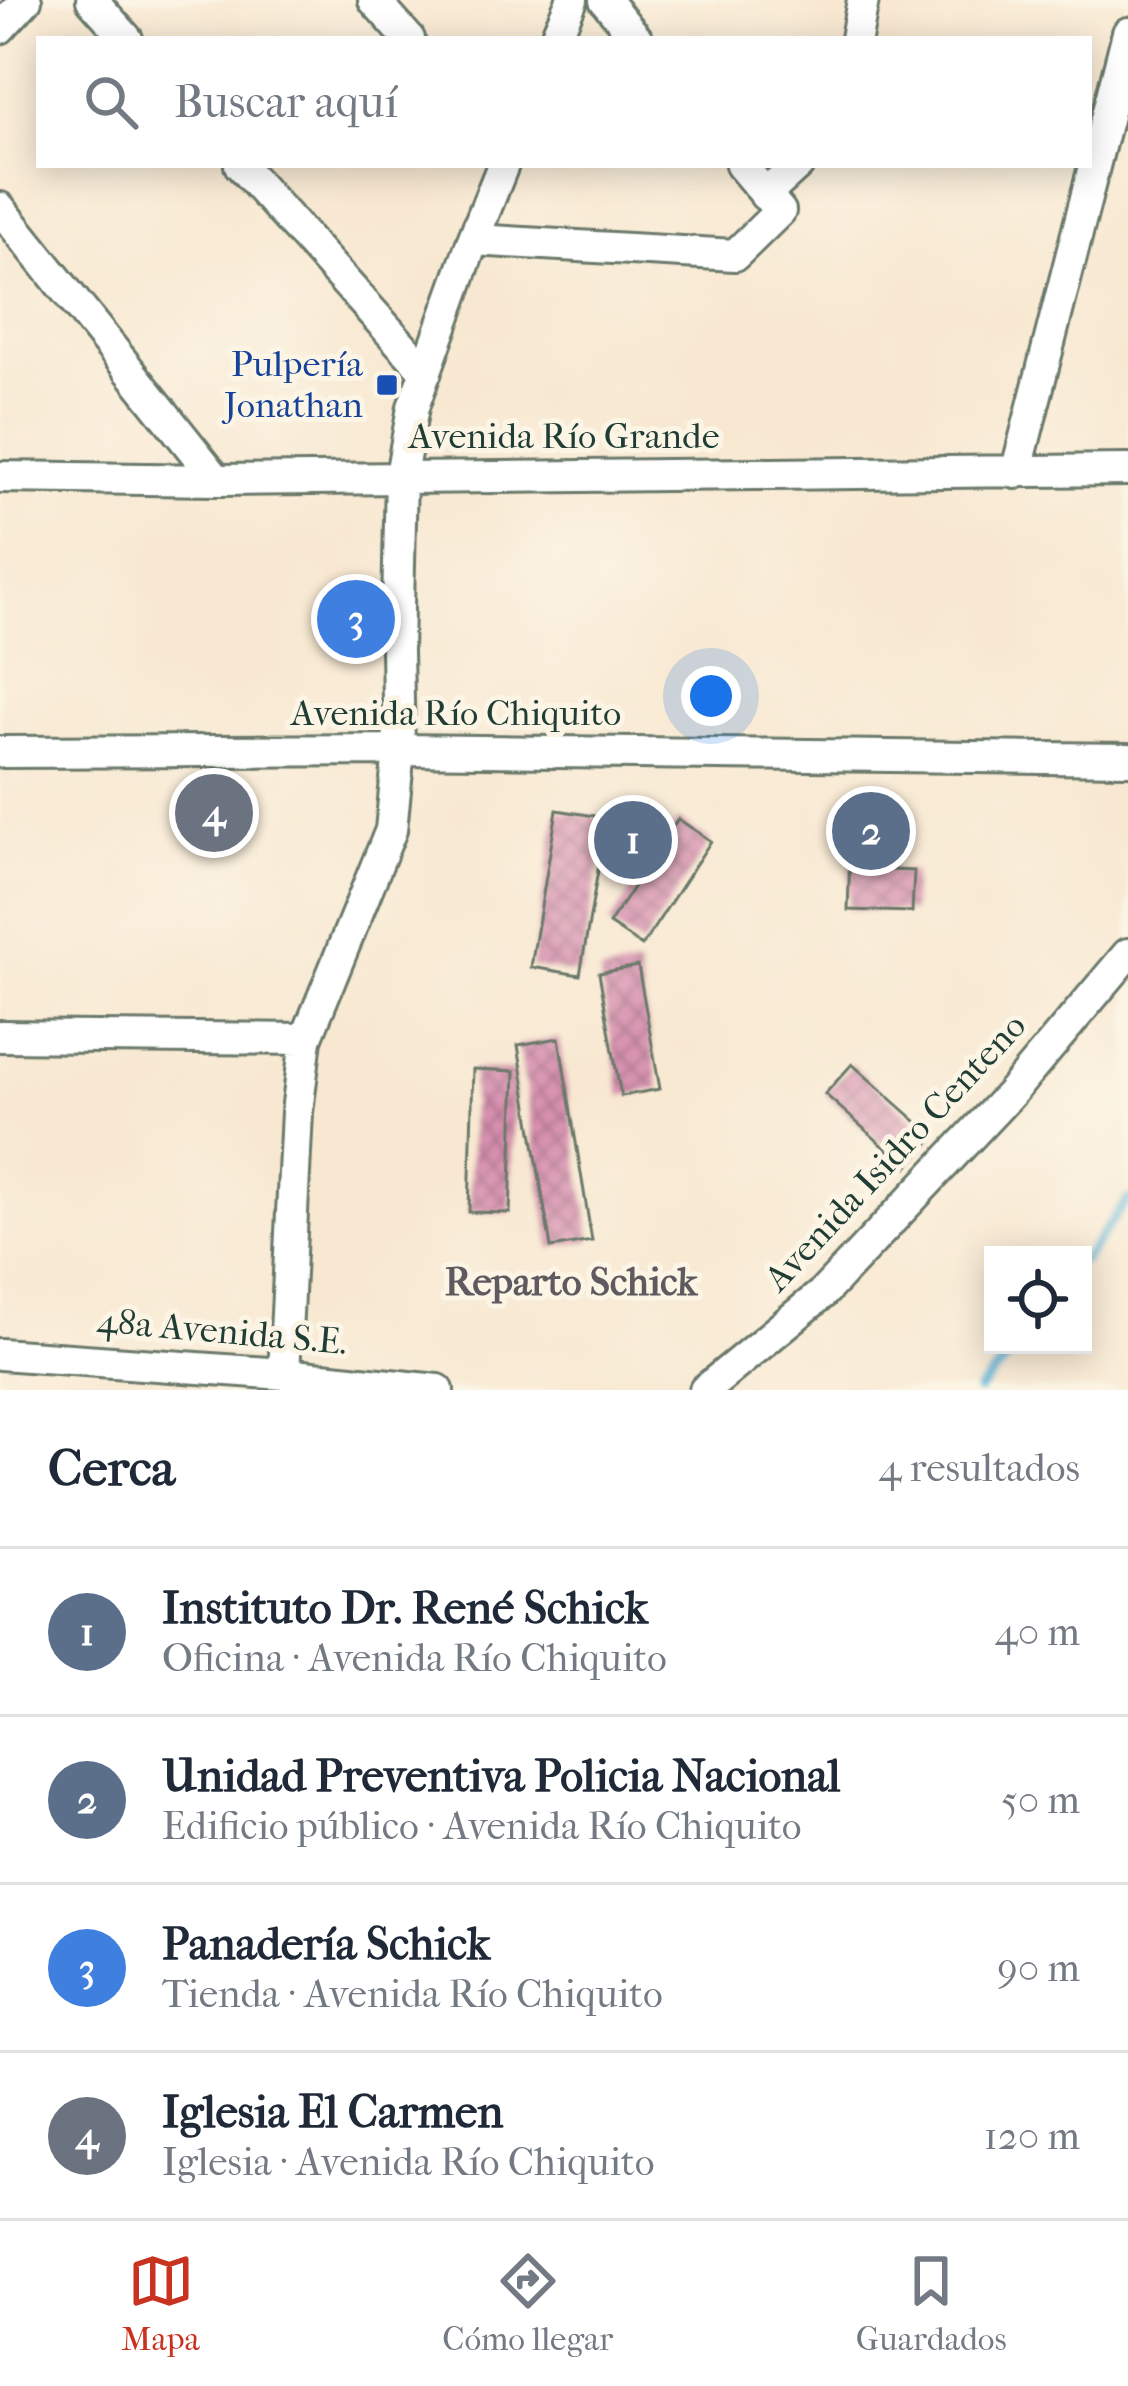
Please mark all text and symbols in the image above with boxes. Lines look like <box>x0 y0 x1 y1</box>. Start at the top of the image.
search box <box>36 36 1092 168</box>
icon: search <box>78 69 144 135</box>
text: Buscar aquí <box>174 76 398 129</box>
place label: Pulpería Jonathan <box>221 343 363 426</box>
marker: Pulpería Jonathan <box>374 372 400 398</box>
street label: Avenida Río Grande <box>407 415 719 457</box>
pin: 3 <box>317 574 395 664</box>
your location <box>681 666 741 726</box>
street label: Avenida Río Chiquito <box>289 692 621 734</box>
pin: 4 <box>175 768 253 858</box>
pin: 2 <box>832 786 910 876</box>
pin: 1 <box>594 795 672 885</box>
street label: Avenida Isidro Centeno <box>754 1005 1034 1301</box>
map controls <box>984 1246 1092 1354</box>
button: locate <box>984 1246 1092 1354</box>
district label: Reparto Schick <box>445 1259 698 1305</box>
street label: 48a Avenida S.E. <box>95 1299 349 1363</box>
text: Cerca <box>48 1438 175 1498</box>
text: 4 resultados <box>879 1445 1080 1491</box>
text: Instituto Dr. René Schick <box>162 1582 648 1635</box>
text: 1 <box>80 1609 94 1655</box>
text: 40 m <box>995 1609 1080 1655</box>
text: Oficina · Avenida Río Chiquito <box>162 1635 667 1681</box>
text: Unidad Preventiva Policia Nacional <box>162 1750 841 1803</box>
text: 2 <box>77 1777 97 1823</box>
text: 50 m <box>1001 1777 1080 1823</box>
text: Edificio público · Avenida Río Chiquito <box>162 1803 802 1849</box>
text: Panadería Schick <box>162 1918 490 1971</box>
text: 3 <box>79 1945 95 1991</box>
text: 90 m <box>997 1945 1080 1991</box>
text: Tienda · Avenida Río Chiquito <box>162 1971 663 2017</box>
text: Iglesia El Carmen <box>162 2086 503 2139</box>
text: 4 <box>75 2113 99 2159</box>
text: 120 m <box>984 2113 1080 2159</box>
text: Iglesia · Avenida Río Chiquito <box>162 2139 654 2185</box>
tab: Mapa <box>121 2248 200 2359</box>
tab: Cómo llegar <box>442 2248 613 2359</box>
tab: Guardados <box>856 2248 1007 2359</box>

